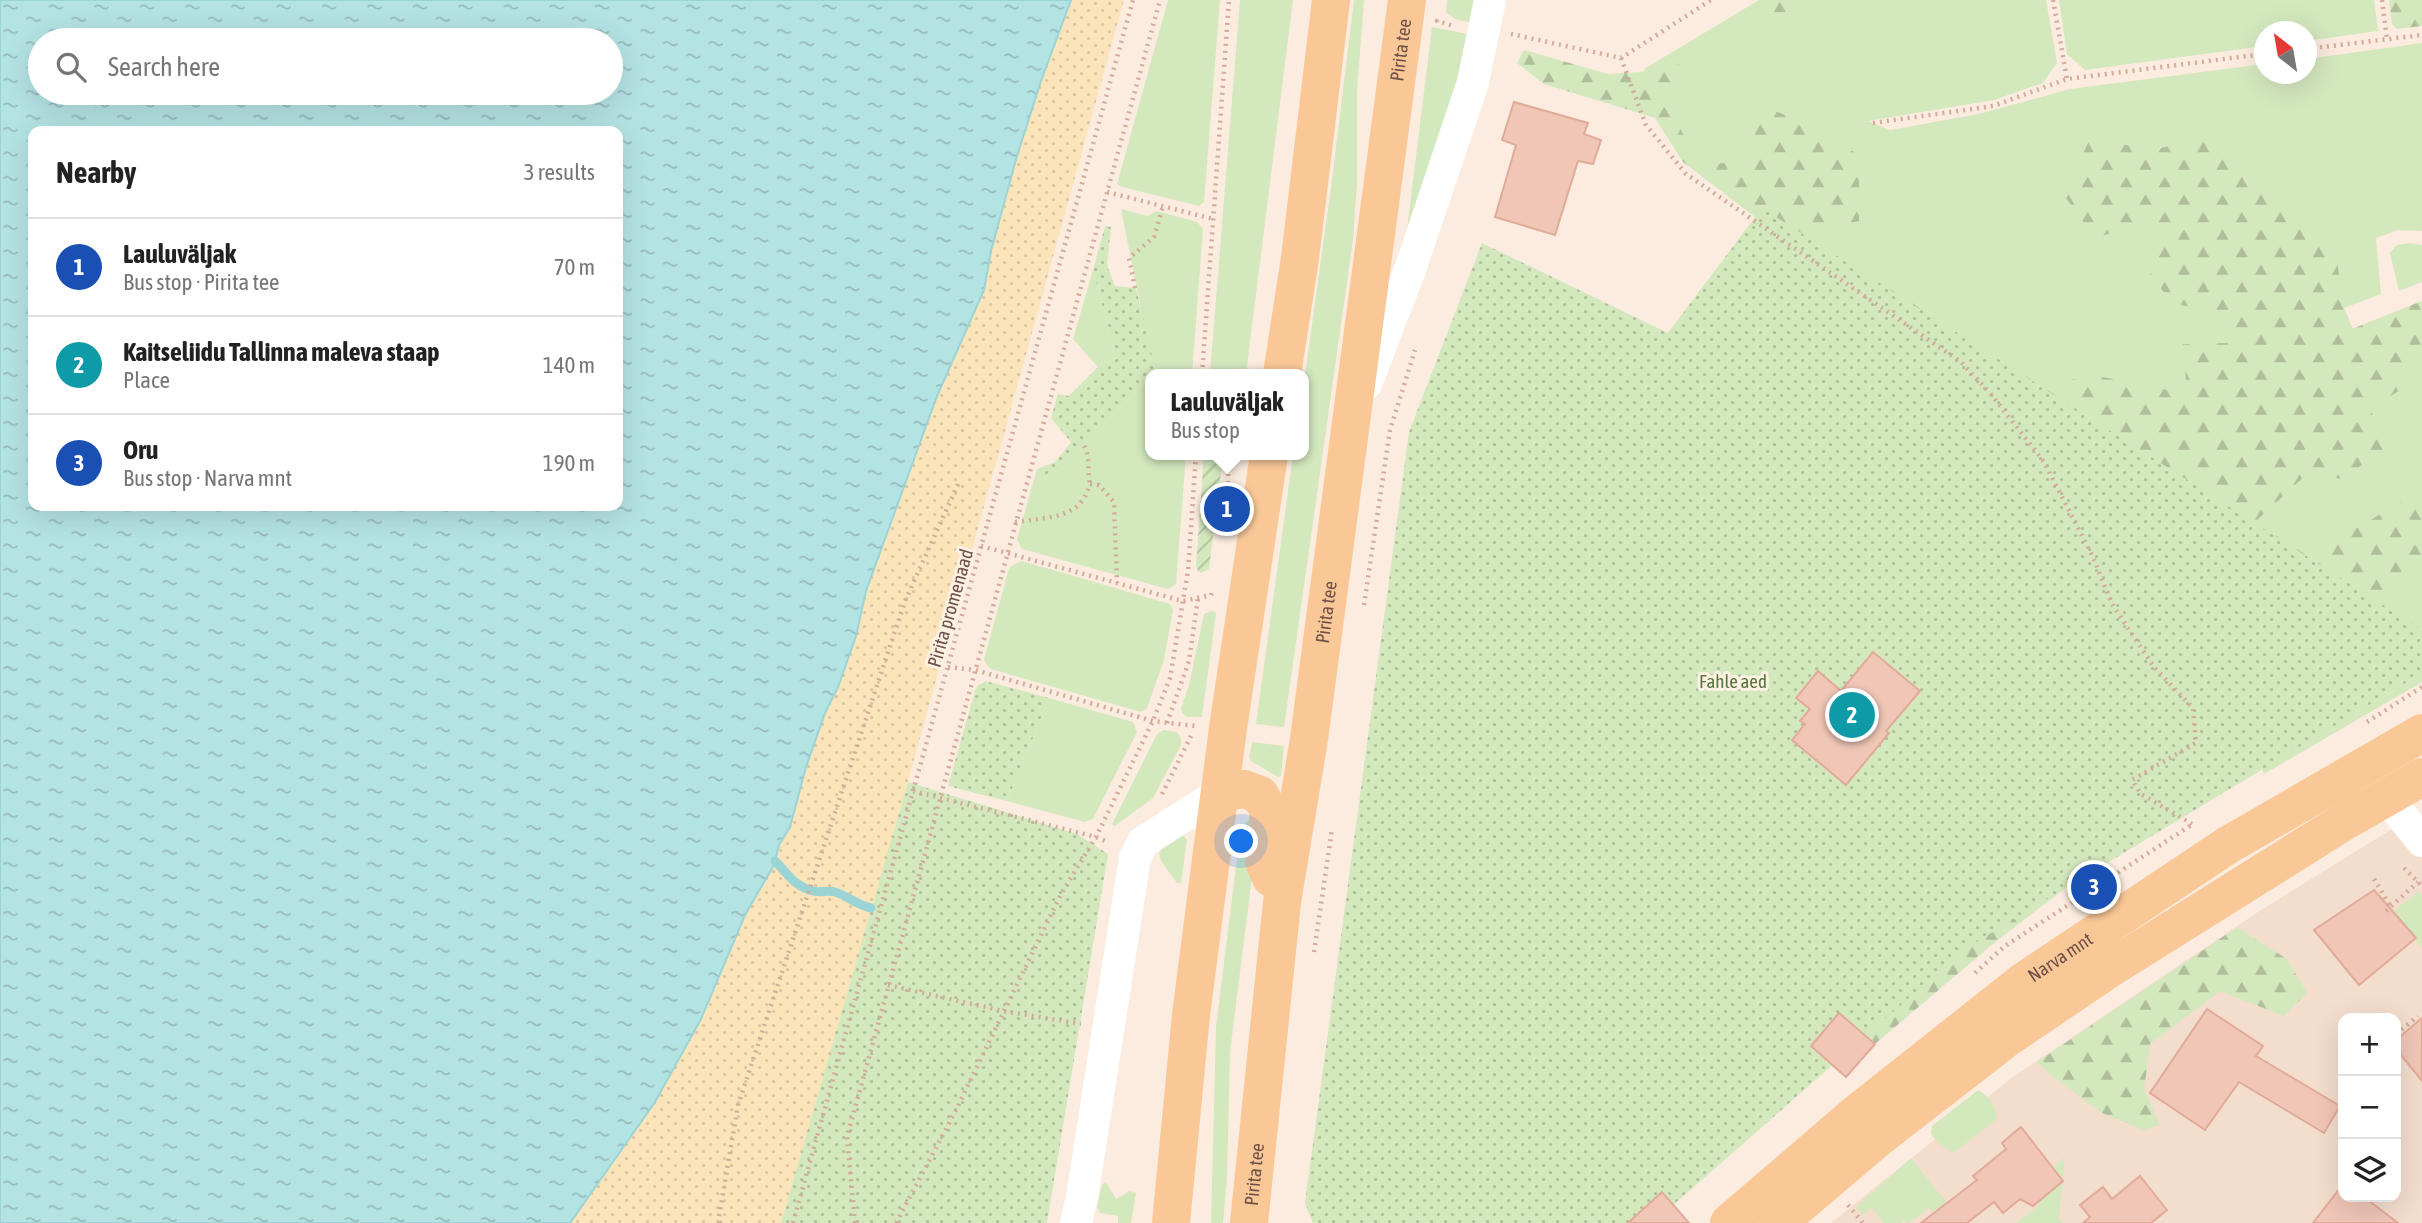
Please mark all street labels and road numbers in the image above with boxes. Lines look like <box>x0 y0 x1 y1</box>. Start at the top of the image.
street label: Pirita tee <box>1385 17 1415 82</box>
street label: Pirita promenaad <box>923 546 977 670</box>
street label: Pirita tee <box>1311 579 1341 645</box>
street label: Narva mnt <box>2024 928 2097 986</box>
street label: Pirita tee <box>1240 1142 1268 1207</box>

